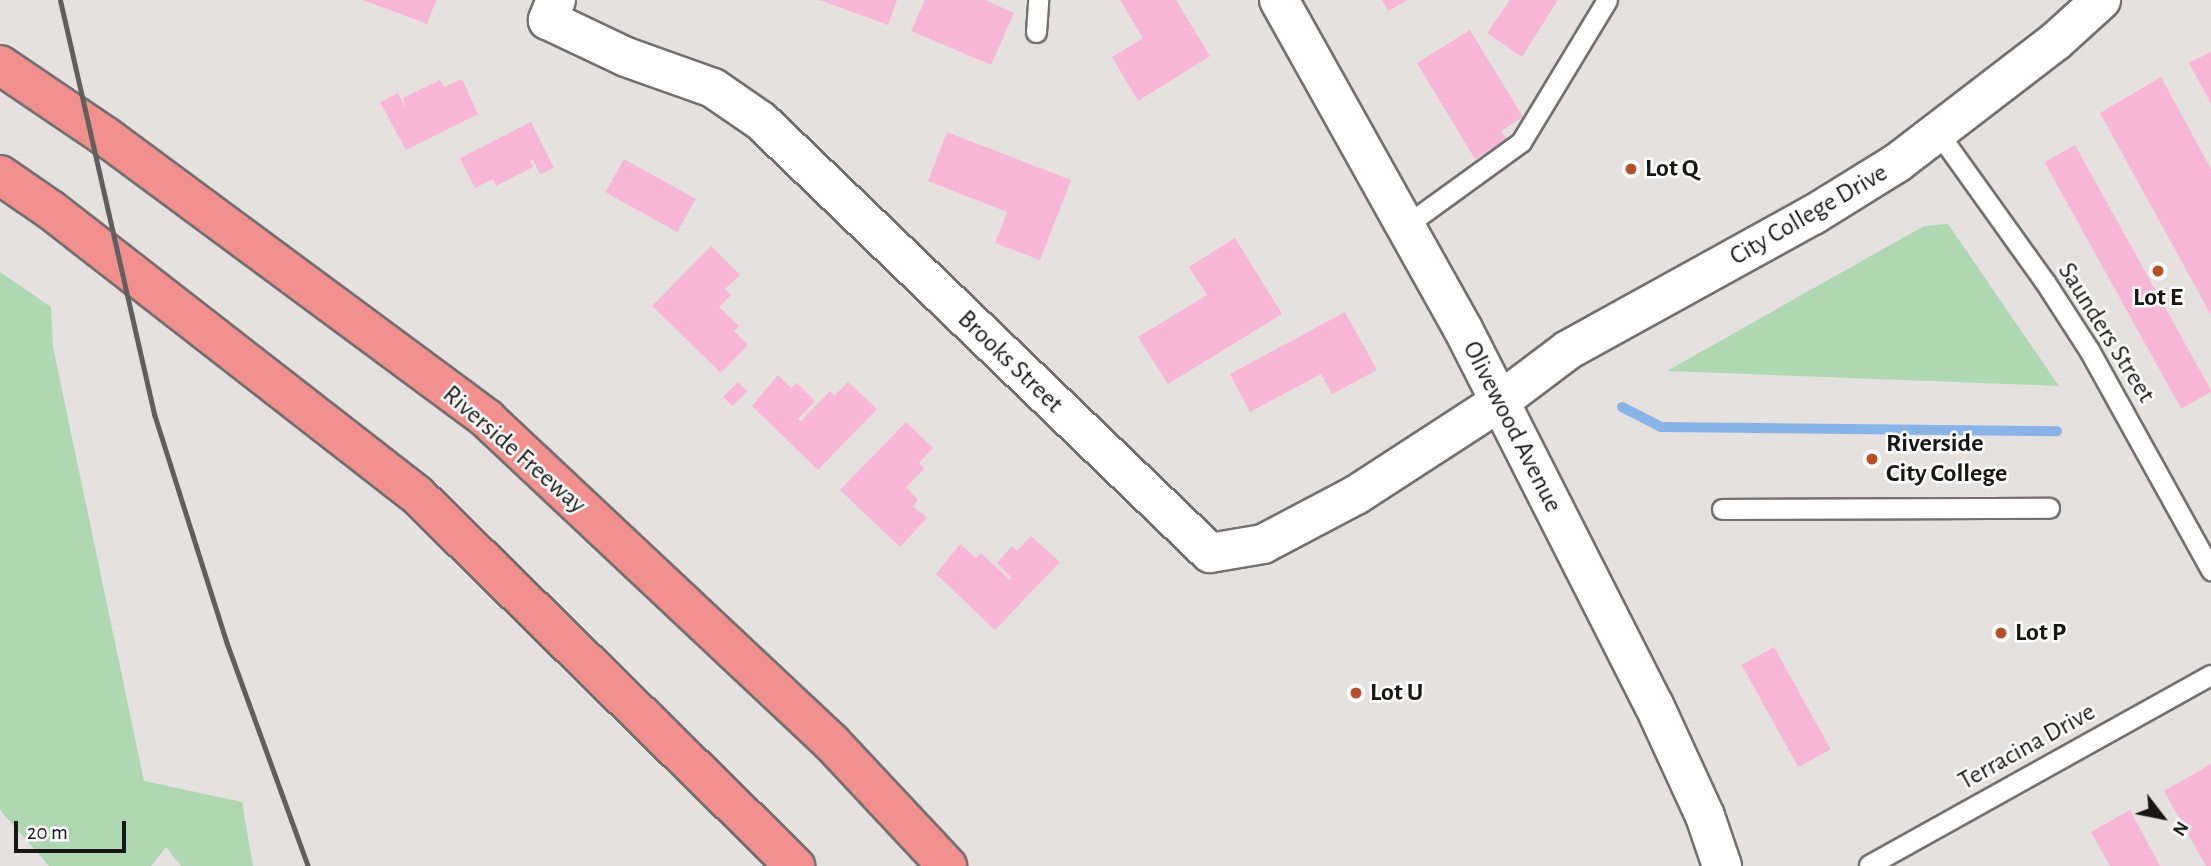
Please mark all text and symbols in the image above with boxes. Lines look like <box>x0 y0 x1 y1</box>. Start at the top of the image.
place label: Lot Q <box>1645 153 1699 185</box>
street label: City College Drive <box>1725 157 1893 273</box>
marker: Lot Q <box>1623 161 1639 177</box>
street label: Saunders Street <box>2051 257 2161 409</box>
marker: Lot E <box>2150 263 2166 279</box>
place label: Lot E <box>2133 282 2183 314</box>
street label: Brooks Street <box>951 304 1069 420</box>
street label: Olivewood Avenue <box>1455 336 1569 518</box>
street label: Riverside Freeway <box>436 379 592 521</box>
place label: Riverside City College <box>1886 428 2007 490</box>
marker: Riverside City College <box>1864 451 1880 467</box>
place label: Lot P <box>2015 617 2066 649</box>
marker: Lot P <box>1993 625 2009 641</box>
place label: Lot U <box>1370 677 1423 709</box>
marker: Lot U <box>1348 685 1364 701</box>
street label: Terracina Drive <box>1953 697 2101 797</box>
north arrow <box>2127 782 2197 852</box>
scale bar <box>18 806 130 850</box>
text: N <box>2169 818 2192 839</box>
text: 20 m <box>27 822 68 843</box>

